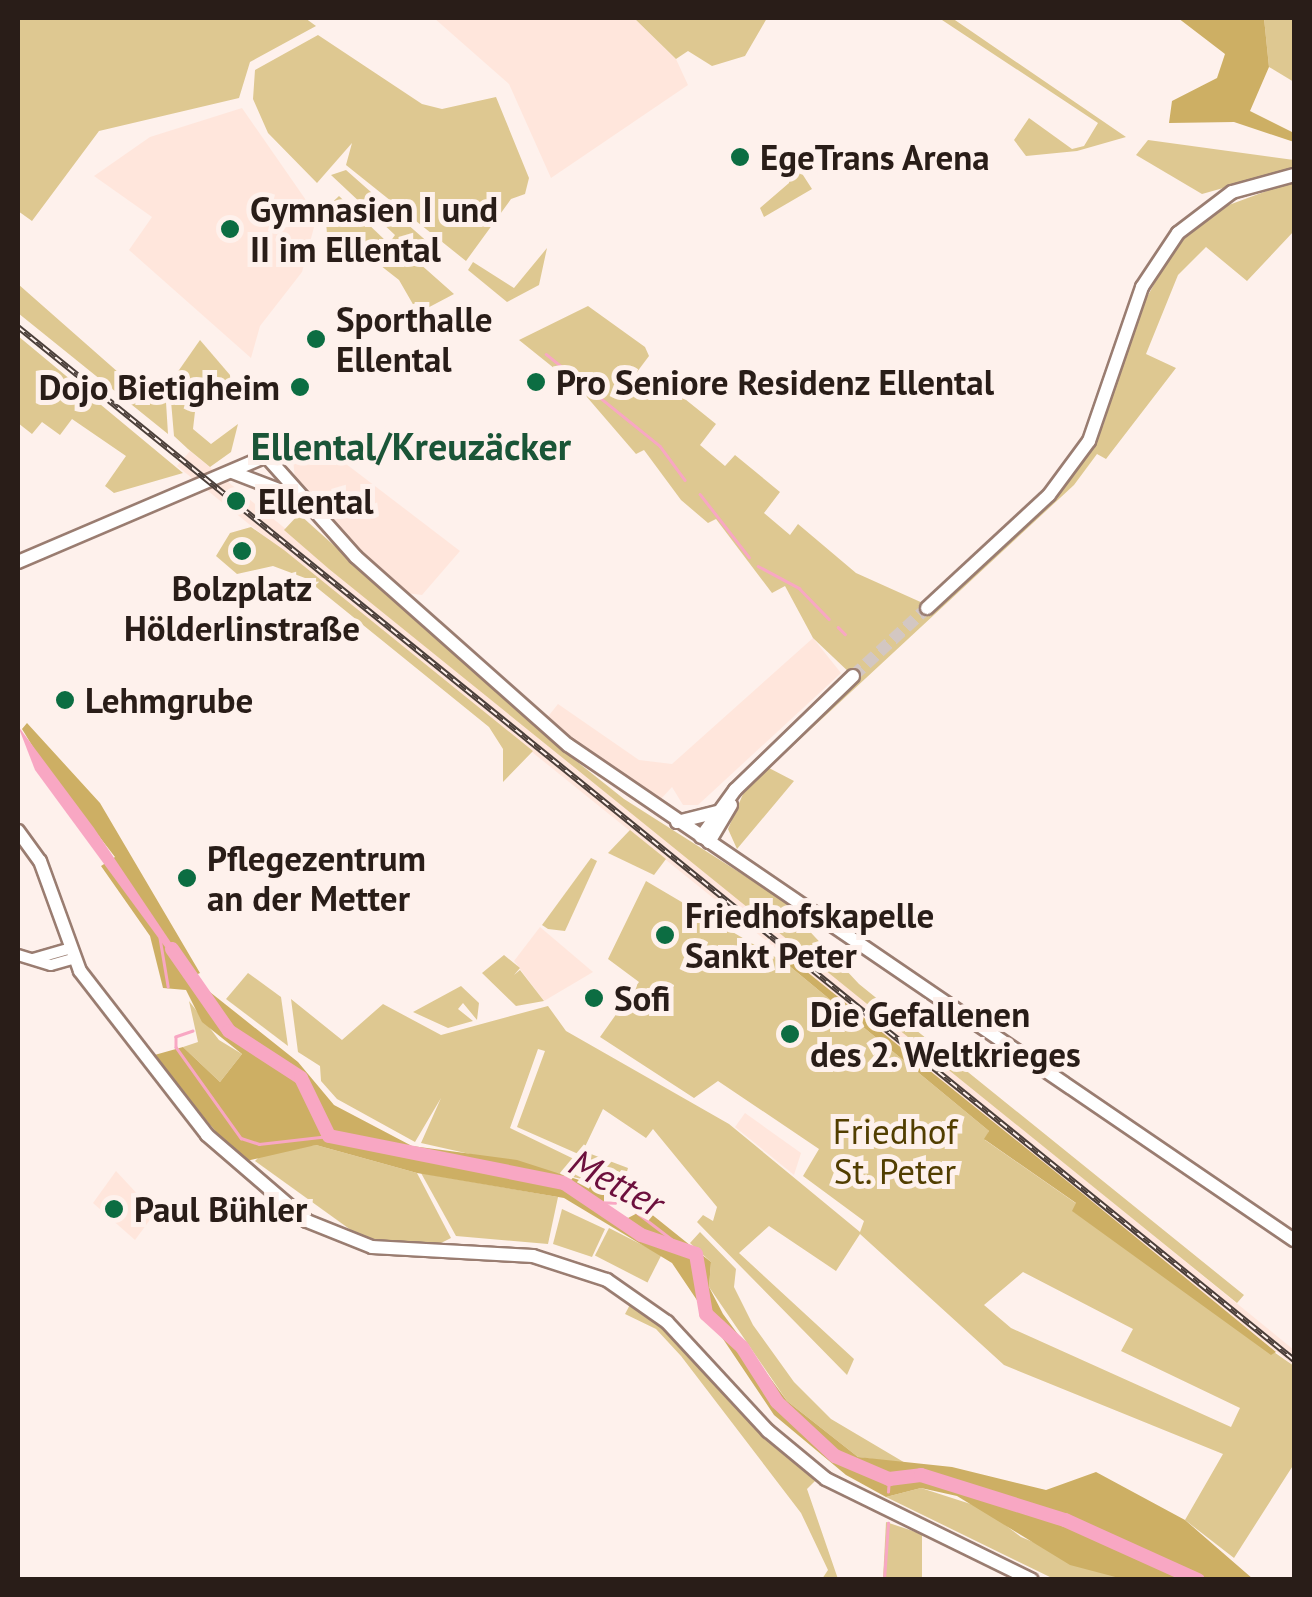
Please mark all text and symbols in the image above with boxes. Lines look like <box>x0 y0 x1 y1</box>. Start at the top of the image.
place label: EgeTrans Arena <box>760 136 991 178</box>
marker: EgeTrans Arena <box>729 146 751 168</box>
place label: Gymnasien I und II im Ellental <box>250 188 498 270</box>
marker: Gymnasien I und II im Ellental <box>219 218 241 240</box>
place label: Sporthalle Ellental <box>336 298 493 380</box>
marker: Sporthalle Ellental <box>305 328 327 350</box>
place label: Pro Seniore Residenz Ellental <box>556 361 995 403</box>
place label: Dojo Bietigheim <box>39 366 280 408</box>
marker: Pro Seniore Residenz Ellental <box>525 371 547 393</box>
marker: Dojo Bietigheim <box>289 376 311 398</box>
district label: Ellental/Kreuzäcker <box>251 423 571 469</box>
place label: Ellental <box>258 480 374 522</box>
marker: Ellental <box>223 488 249 514</box>
marker: Bolzplatz Hölderlinstraße <box>231 540 253 562</box>
place label: Bolzplatz Hölderlinstraße <box>124 567 360 649</box>
place label: Lehmgrube <box>85 679 253 721</box>
marker: Lehmgrube <box>54 689 76 711</box>
place label: Pflegezentrum an der Metter <box>207 837 426 919</box>
marker: Pflegezentrum an der Metter <box>176 867 198 889</box>
place label: Friedhofskapelle Sankt Peter <box>685 894 934 976</box>
marker: Friedhofskapelle Sankt Peter <box>654 924 676 946</box>
place label: Sofi <box>614 977 671 1019</box>
marker: Sofi <box>583 987 605 1009</box>
place label: Die Gefallenen des 2. Weltkrieges <box>810 993 1084 1075</box>
marker: Die Gefallenen des 2. Weltkrieges <box>779 1023 801 1045</box>
park label: Friedhof St. Peter <box>832 1110 958 1192</box>
water label: Metter <box>562 1138 672 1226</box>
place label: Paul Bühler <box>134 1188 307 1230</box>
marker: Paul Bühler <box>103 1198 125 1220</box>

